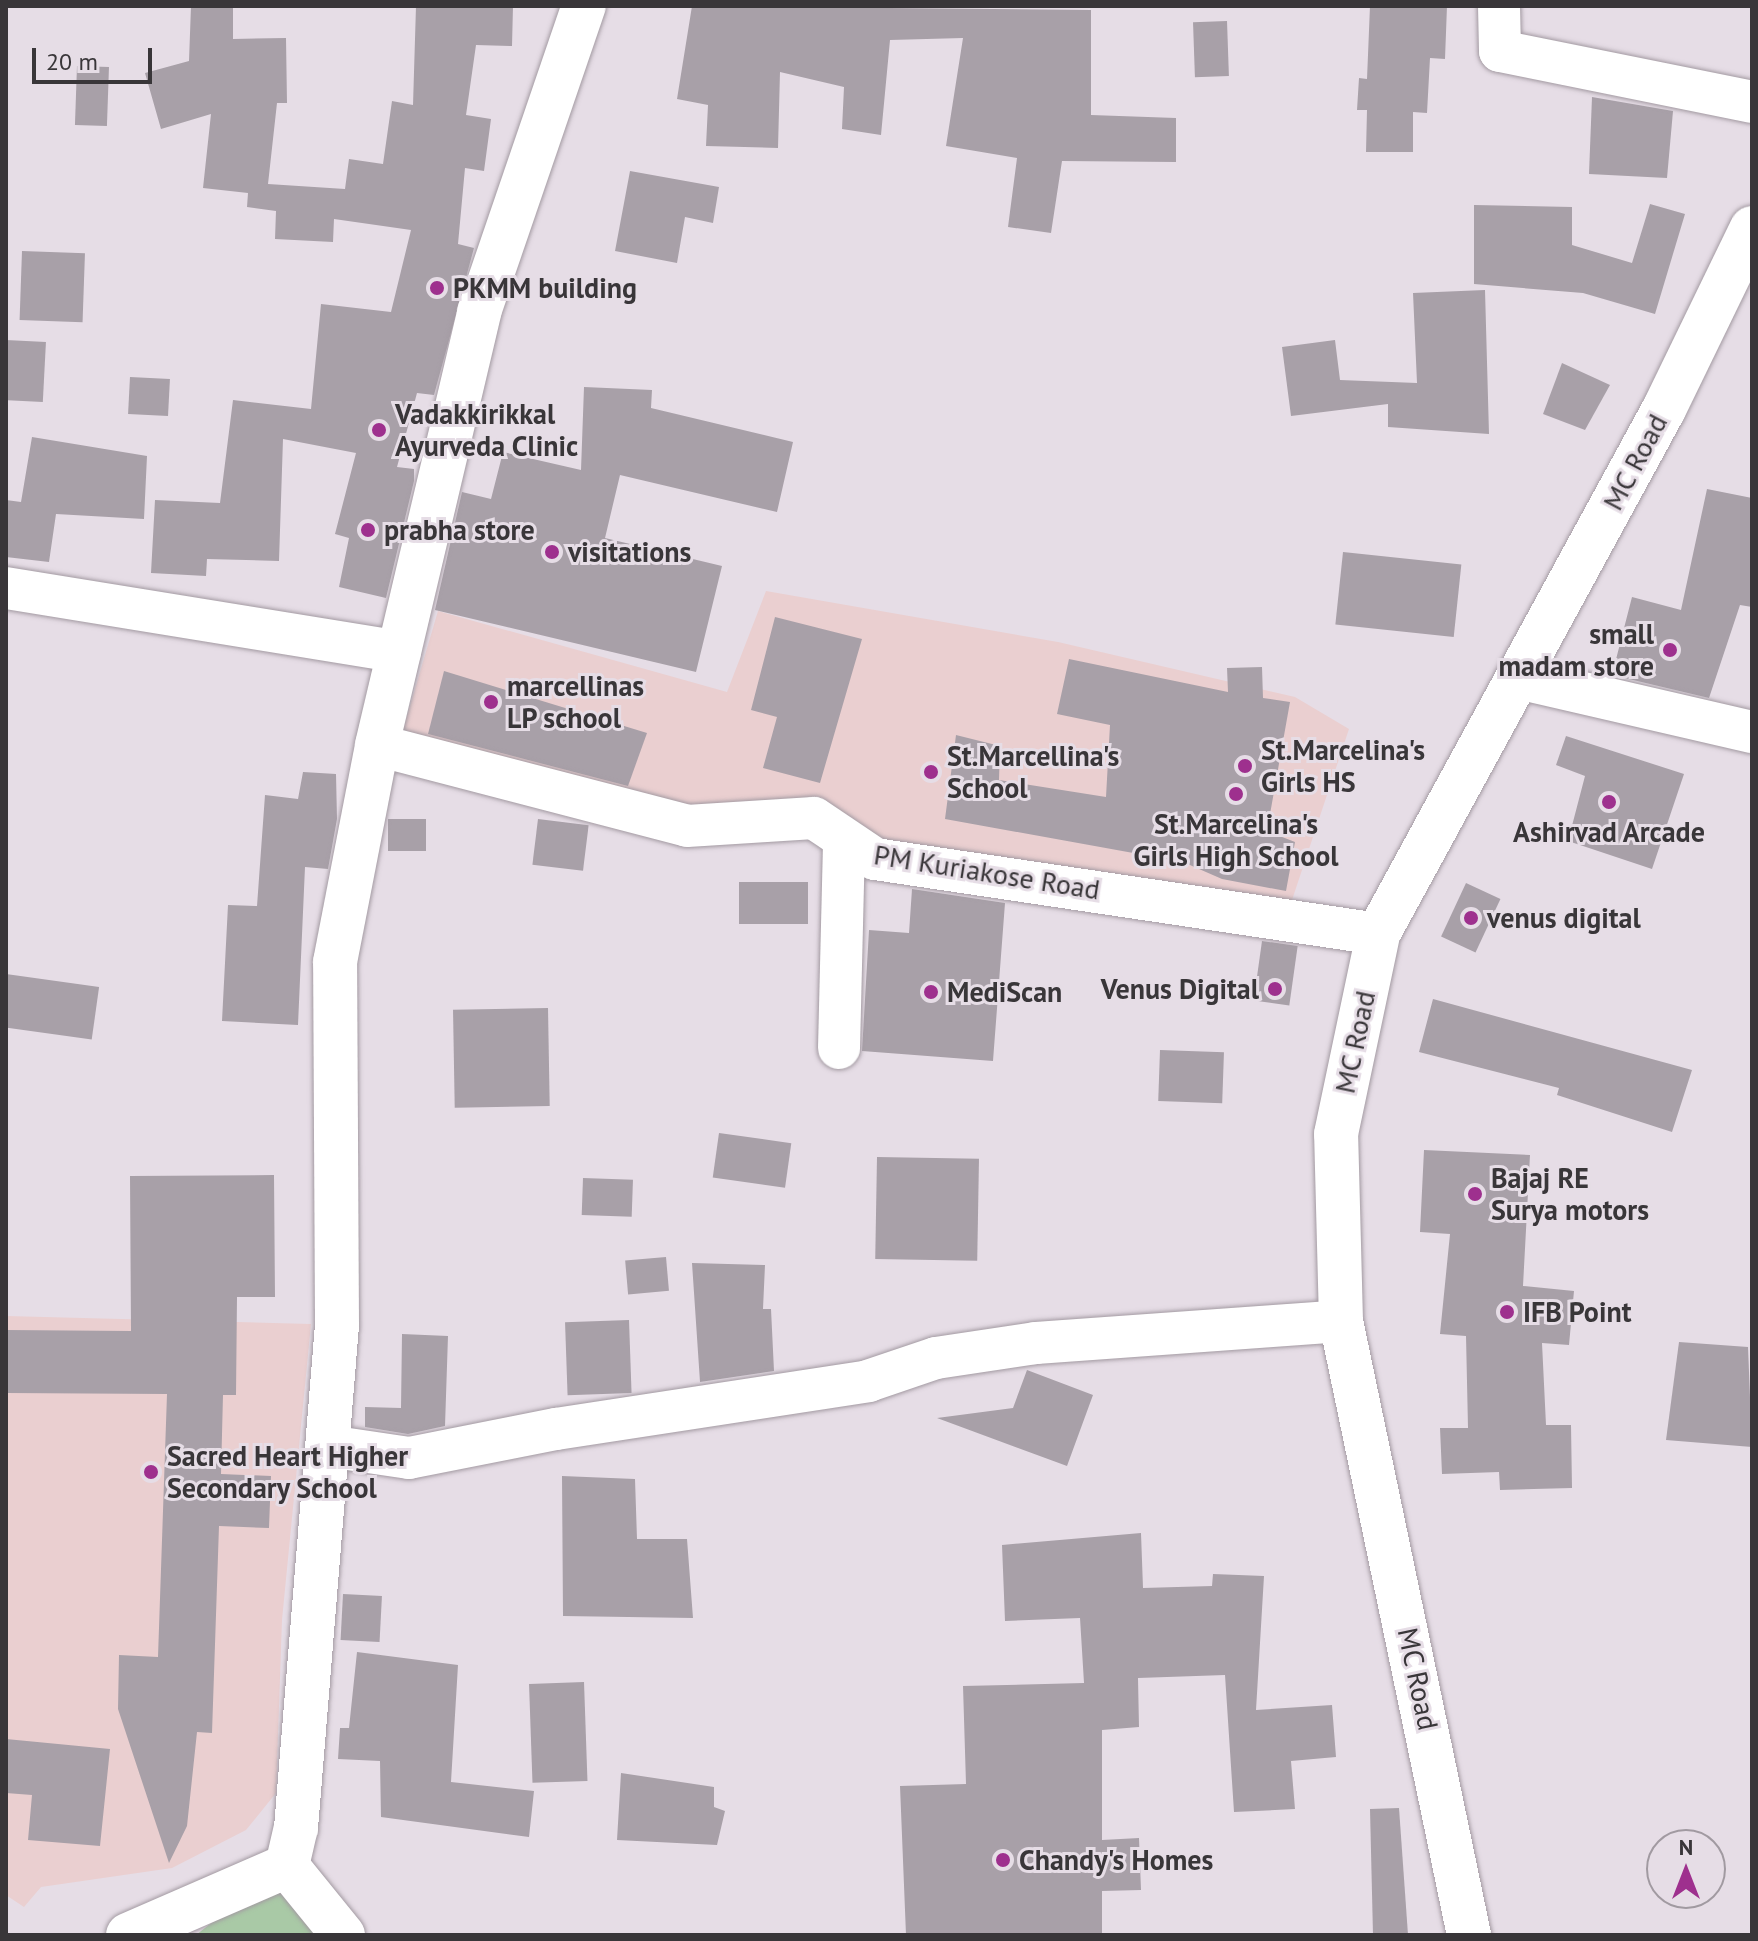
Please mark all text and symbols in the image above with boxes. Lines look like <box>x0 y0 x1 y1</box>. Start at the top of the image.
scale bar <box>36 32 156 82</box>
text: 20 m <box>46 46 98 77</box>
place label: PKMM building <box>453 271 637 305</box>
marker: PKMM building <box>428 279 446 297</box>
place label: Vadakkirikkal Ayurveda Clinic <box>395 397 578 463</box>
street label: MC Road <box>1596 408 1674 516</box>
marker: Vadakkirikkal Ayurveda Clinic <box>370 421 388 439</box>
place label: prabha store <box>384 513 535 547</box>
marker: prabha store <box>359 521 377 539</box>
place label: visitations <box>568 535 691 569</box>
marker: visitations <box>543 543 561 561</box>
place label: small madam store <box>1498 617 1654 683</box>
marker: small madam store <box>1661 641 1679 659</box>
place label: marcellinas LP school <box>507 669 644 735</box>
marker: marcellinas LP school <box>482 693 500 711</box>
place label: St.Marcelina's Girls HS <box>1261 733 1425 799</box>
place label: St.Marcellina's School <box>947 739 1119 805</box>
marker: St.Marcelina's Girls HS <box>1236 757 1254 775</box>
marker: St.Marcellina's School <box>922 763 940 781</box>
marker: St.Marcelina's Girls High School <box>1227 785 1245 803</box>
marker: Ashirvad Arcade <box>1600 793 1618 811</box>
place label: St.Marcelina's Girls High School <box>1133 807 1339 873</box>
place label: Ashirvad Arcade <box>1513 815 1705 849</box>
street label: PM Kuriakose Road <box>872 838 1102 906</box>
place label: venus digital <box>1487 901 1641 935</box>
marker: venus digital <box>1462 909 1480 927</box>
place label: Venus Digital <box>1101 972 1259 1006</box>
place label: MediScan <box>947 975 1062 1009</box>
marker: Venus Digital <box>1266 980 1284 998</box>
marker: MediScan <box>922 983 940 1001</box>
street label: MC Road <box>1328 987 1382 1097</box>
place label: Bajaj RE Surya motors <box>1491 1161 1649 1227</box>
marker: Bajaj RE Surya motors <box>1466 1185 1484 1203</box>
place label: IFB Point <box>1523 1295 1631 1329</box>
marker: IFB Point <box>1498 1303 1516 1321</box>
place label: Sacred Heart Higher Secondary School <box>167 1439 408 1505</box>
marker: Sacred Heart Higher Secondary School <box>142 1463 160 1481</box>
street label: MC Road <box>1391 1624 1445 1734</box>
north arrow <box>1646 1829 1726 1909</box>
text: N <box>1679 1833 1693 1861</box>
place label: Chandy's Homes <box>1019 1843 1213 1877</box>
marker: Chandy's Homes <box>994 1851 1012 1869</box>

